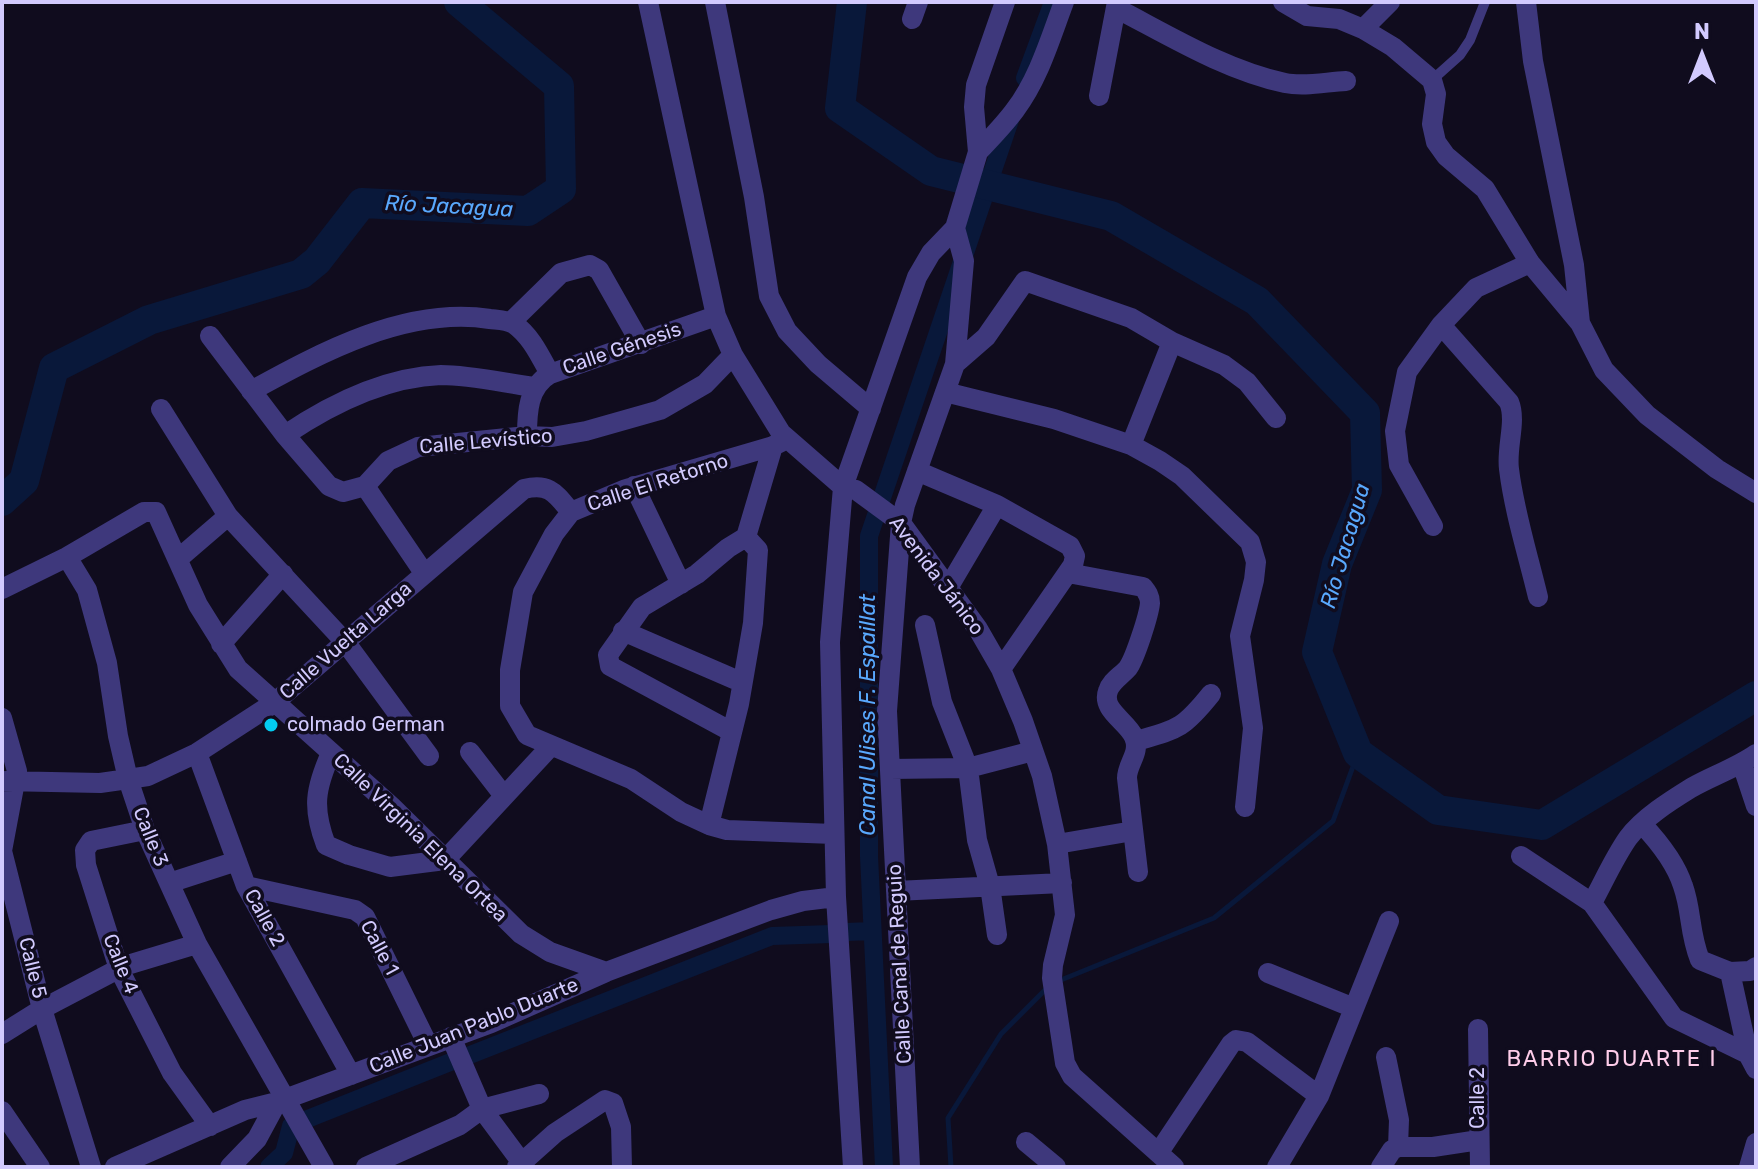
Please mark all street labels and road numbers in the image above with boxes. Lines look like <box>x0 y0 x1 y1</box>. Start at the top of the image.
street label: Calle Génesis <box>560 318 684 380</box>
street label: Calle Levístico <box>419 424 553 460</box>
street label: Calle El Retorno <box>585 449 731 517</box>
street label: Avenida Jánico <box>884 512 988 640</box>
street label: Calle Vuelta Larga <box>275 577 417 705</box>
street label: Calle Virginia Elena Ortea <box>328 749 512 927</box>
street label: Calle 3 <box>127 804 173 870</box>
street label: Calle Canal de Reguio <box>883 864 917 1064</box>
street label: Calle 2 <box>238 885 290 951</box>
street label: Calle 1 <box>355 916 403 980</box>
street label: Calle 4 <box>97 930 143 998</box>
street label: Calle 5 <box>13 935 51 1001</box>
street label: Calle Juan Pablo Duarte <box>366 973 582 1079</box>
street label: Calle 2 <box>1466 1067 1490 1129</box>

